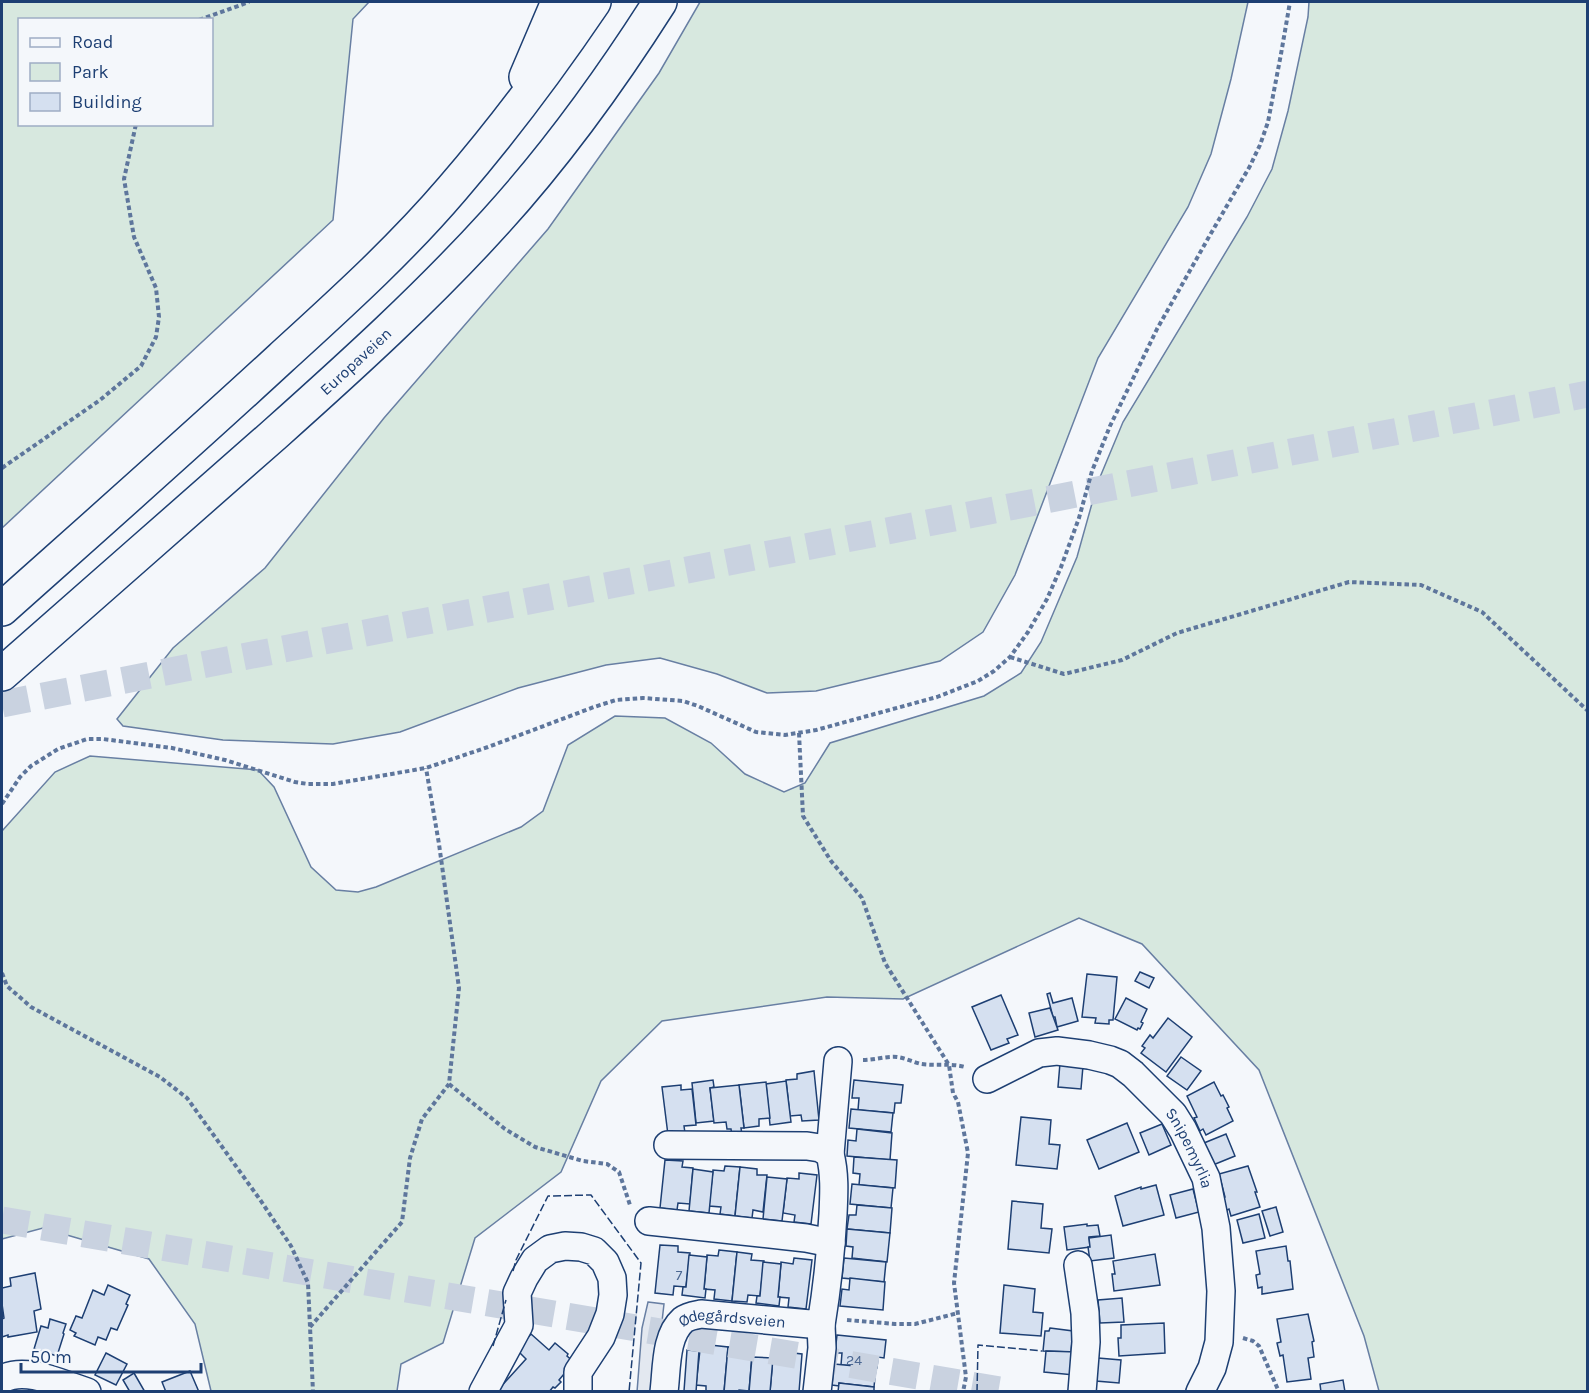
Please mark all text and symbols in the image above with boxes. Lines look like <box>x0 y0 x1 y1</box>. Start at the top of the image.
legend <box>18 18 213 126</box>
text: Road <box>72 31 113 53</box>
text: Park <box>72 61 109 83</box>
text: Building <box>72 91 142 113</box>
street label: Europaveien <box>316 324 395 399</box>
street label: Snipemyrlia <box>1162 1104 1217 1190</box>
house number: 7 <box>676 1267 683 1284</box>
street label: Ødegårdsveien <box>674 1305 786 1332</box>
scale bar <box>21 1336 201 1374</box>
text: 50 m <box>30 1346 72 1368</box>
house number: 24 <box>846 1352 862 1369</box>

